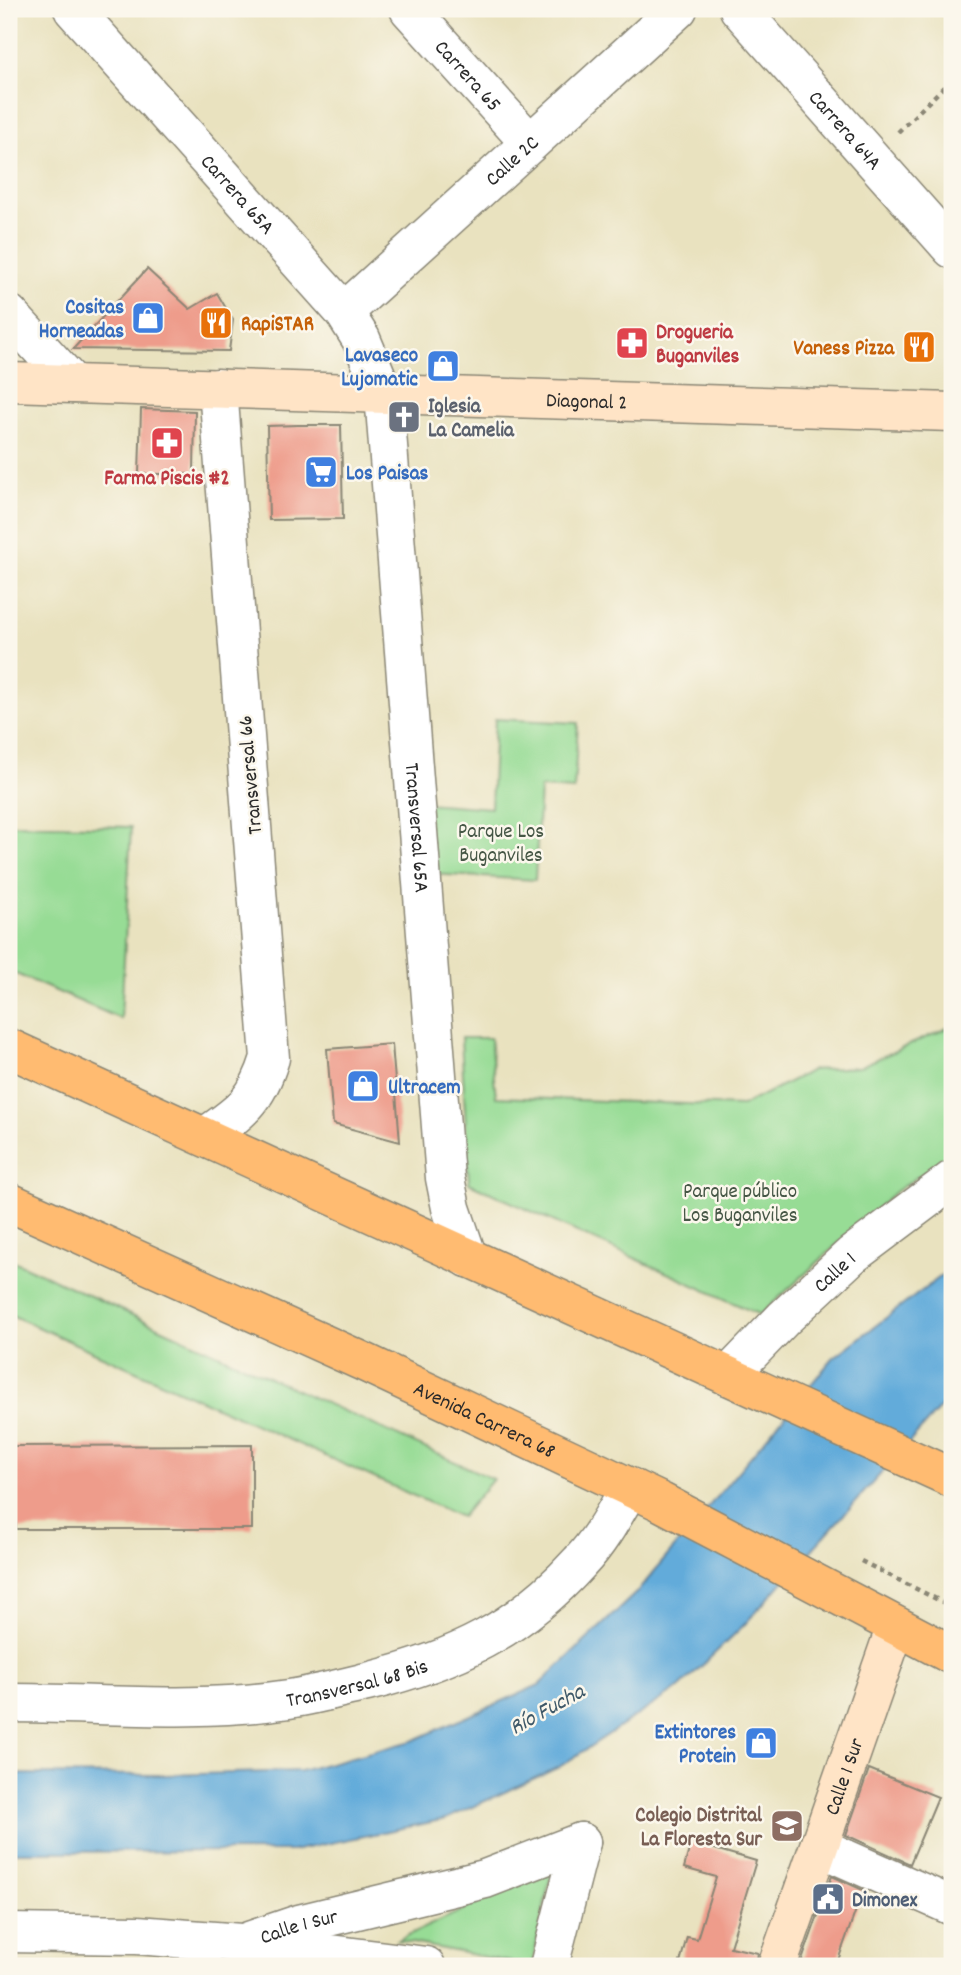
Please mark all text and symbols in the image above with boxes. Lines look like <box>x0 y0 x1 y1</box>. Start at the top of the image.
street label: Carrera 65 <box>426 35 507 120</box>
street label: Carrera 64A <box>800 85 887 178</box>
street label: Calle 2C <box>480 130 547 195</box>
street label: Carrera 65A <box>192 149 280 243</box>
place label: Cositas Horneadas <box>39 294 124 348</box>
shop icon: Cositas Horneadas <box>129 299 167 337</box>
restaurant icon: RapiSTAR <box>197 304 235 342</box>
place label: RapiSTAR <box>241 311 314 341</box>
place label: Drogueria Buganviles <box>656 319 740 373</box>
pharmacy icon: Drogueria Buganviles <box>613 324 651 362</box>
restaurant icon: Vaness Pizza <box>900 328 938 366</box>
place label: Vaness Pizza <box>793 335 895 365</box>
place label: Lavaseco Lujomatic <box>341 342 419 396</box>
shop icon: Lavaseco Lujomatic <box>424 347 462 385</box>
street label: Diagonal 2 <box>545 387 628 420</box>
place label: Iglesia La Camelia <box>428 393 515 447</box>
church icon: Iglesia La Camelia <box>385 398 423 436</box>
pharmacy icon: Farma Piscis #2 <box>148 424 186 462</box>
supermarket icon: Los Paisas <box>302 453 340 491</box>
place label: Los Paisas <box>346 460 428 490</box>
place label: Farma Piscis #2 <box>104 465 230 495</box>
street label: Transversal 66 <box>232 714 272 836</box>
street label: Transversal 65A <box>395 762 435 894</box>
park label: Parque Los Buganviles <box>458 818 544 872</box>
shop icon: Ultracem <box>344 1067 382 1105</box>
place label: Ultracem <box>388 1074 461 1104</box>
park label: Parque público Los Buganviles <box>682 1178 798 1232</box>
street label: Calle 1 <box>808 1246 864 1301</box>
street label: Avenida Carrera 68 <box>408 1375 560 1468</box>
street label: Transversal 68 Bis <box>284 1653 433 1717</box>
water label: Río Fucha <box>504 1676 592 1745</box>
place label: Extintores Protein <box>654 1719 736 1773</box>
shop icon: Extintores Protein <box>742 1724 780 1762</box>
street label: Calle 1 Sur <box>819 1734 874 1820</box>
place label: Colegio Distrital La Floresta Sur <box>635 1802 763 1856</box>
school or university icon: Colegio Distrital La Floresta Sur <box>768 1807 806 1845</box>
public building icon: Dimonex <box>809 1880 847 1918</box>
place label: Dimonex <box>852 1887 917 1917</box>
street label: Calle 1 Sur <box>257 1903 341 1954</box>

